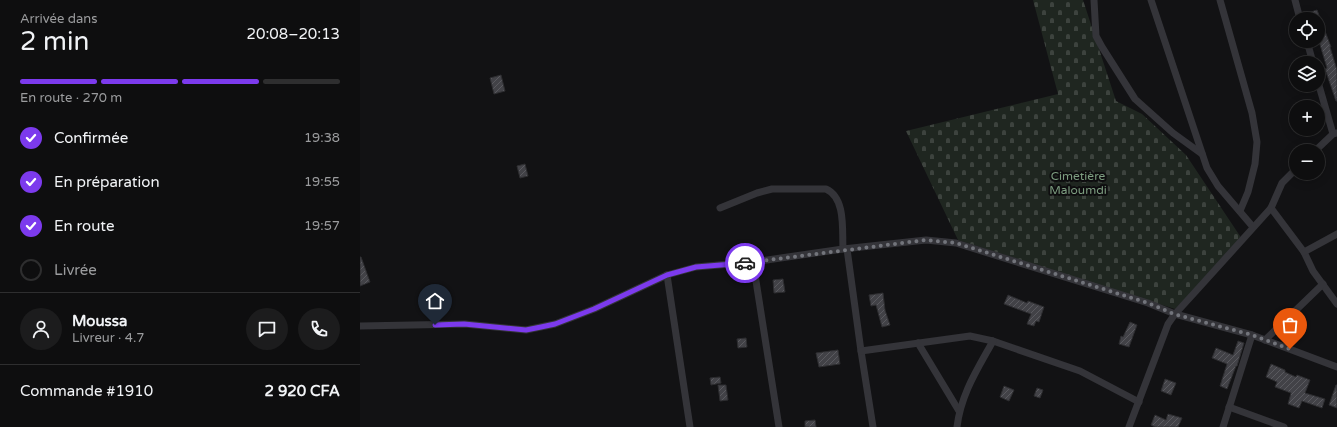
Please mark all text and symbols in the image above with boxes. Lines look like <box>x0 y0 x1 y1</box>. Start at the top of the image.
text: Arrivée dans <box>20 11 97 27</box>
map controls <box>1289 12 1325 180</box>
button: locate <box>1289 12 1325 48</box>
text: 20:08–20:13 <box>247 25 340 43</box>
text: 2 min <box>20 26 89 57</box>
button: layers <box>1289 56 1325 92</box>
text: En route · 270 m <box>20 90 122 106</box>
button: + <box>1289 100 1325 136</box>
icon: check <box>20 127 42 149</box>
text: Confirmée <box>54 129 128 147</box>
text: 19:38 <box>304 130 340 146</box>
button: − <box>1289 144 1325 180</box>
park label: Cimetière Maloumdi <box>1049 169 1107 197</box>
icon: check <box>20 171 42 193</box>
text: En préparation <box>54 173 160 191</box>
text: 19:55 <box>304 174 340 190</box>
icon: check <box>20 215 42 237</box>
text: En route <box>54 217 114 235</box>
text: 19:57 <box>304 218 340 234</box>
courier <box>725 243 765 283</box>
icon: car <box>734 252 756 274</box>
text: Livrée <box>54 261 97 279</box>
pin <box>418 284 452 325</box>
icon: home <box>424 290 446 312</box>
button: person <box>20 308 62 350</box>
button: chat <box>246 308 288 350</box>
button: phone <box>298 308 340 350</box>
pin <box>1273 308 1307 349</box>
text: Moussa <box>72 312 127 330</box>
icon: bag <box>1279 314 1301 336</box>
text: Livreur · 4.7 <box>72 330 144 346</box>
text: Commande #1910 <box>20 382 153 400</box>
text: 2 920 CFA <box>265 382 340 400</box>

